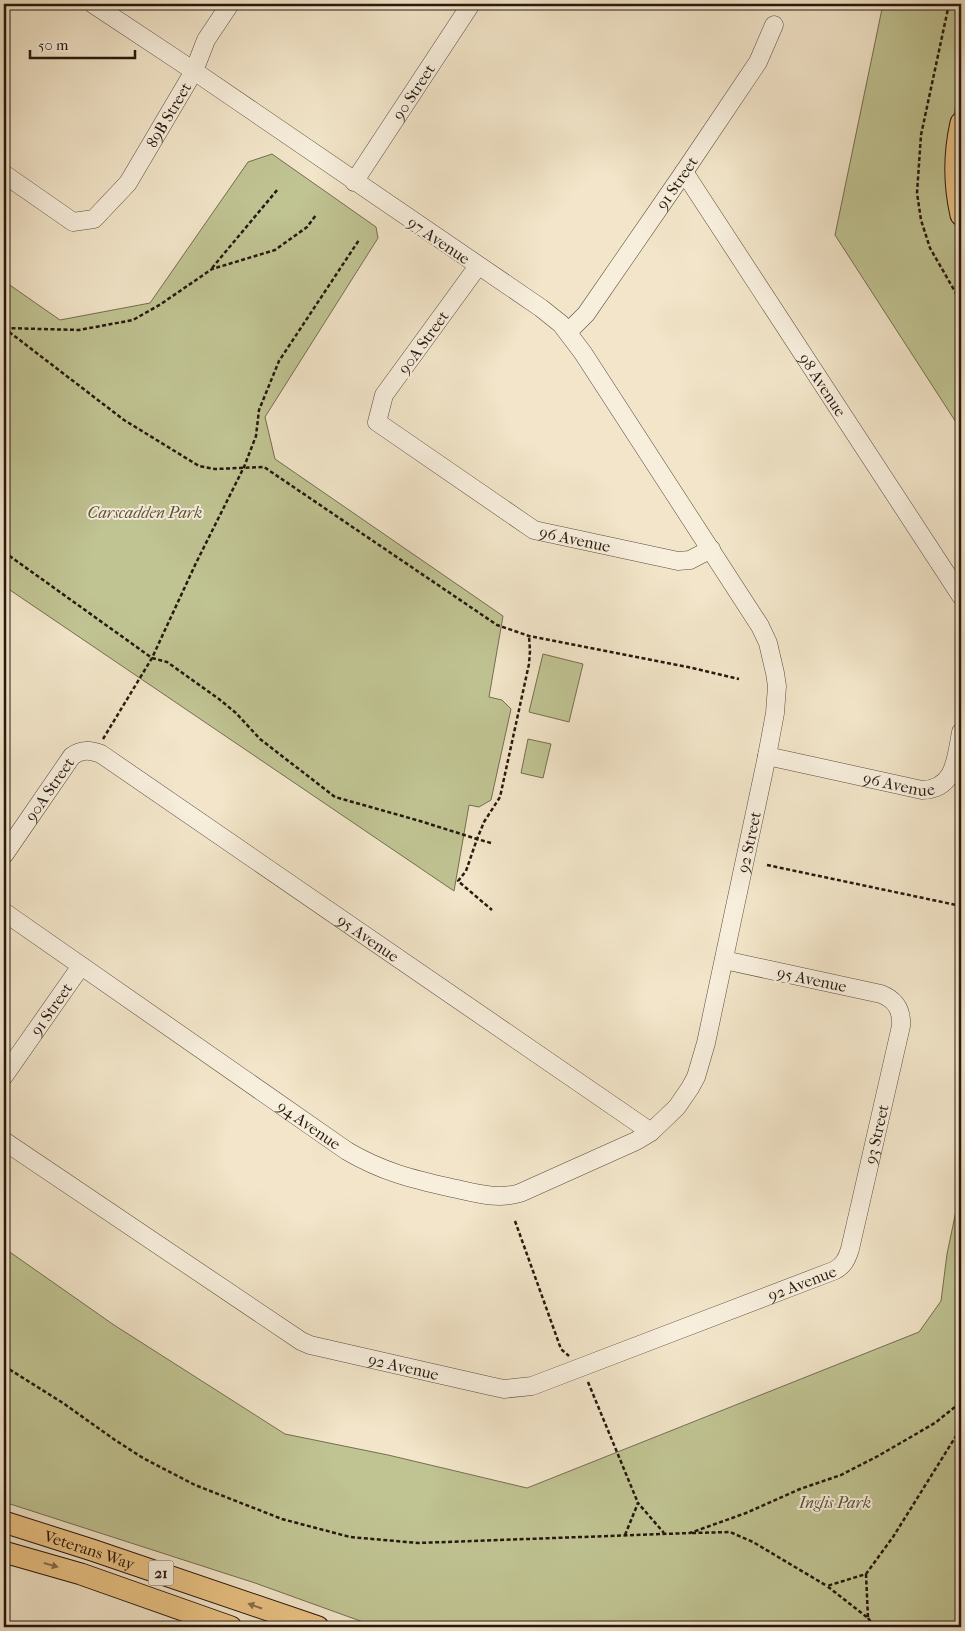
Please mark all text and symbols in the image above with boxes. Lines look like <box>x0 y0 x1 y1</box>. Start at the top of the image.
scale bar <box>30 28 135 60</box>
text: 50 m <box>38 36 69 54</box>
street label: 90 Street <box>389 60 439 124</box>
street label: 89B Street <box>142 79 195 151</box>
street label: 91 Street <box>652 153 702 213</box>
street label: 97 Avenue <box>404 213 474 268</box>
street label: 90A Street <box>394 307 453 378</box>
street label: 98 Avenue <box>795 350 850 420</box>
park label: Carscadden Park <box>88 503 202 522</box>
street label: 96 Avenue <box>538 522 612 556</box>
street label: 90A Street <box>21 754 78 825</box>
street label: 96 Avenue <box>861 768 937 800</box>
street label: 92 Street <box>733 809 765 875</box>
street label: 95 Avenue <box>334 910 403 966</box>
street label: 95 Avenue <box>776 963 848 996</box>
street label: 91 Street <box>27 979 77 1039</box>
street label: 94 Avenue <box>274 1096 344 1154</box>
street label: 93 Street <box>861 1102 893 1166</box>
street label: 92 Avenue <box>765 1262 839 1305</box>
street label: 92 Avenue <box>366 1350 441 1384</box>
park label: Inglis Park <box>798 1493 871 1512</box>
street label: Veterans Way <box>41 1526 138 1574</box>
road number: 21 <box>148 1560 174 1586</box>
one-way arrow <box>43 1562 58 1570</box>
one-way arrow <box>248 1602 263 1609</box>

